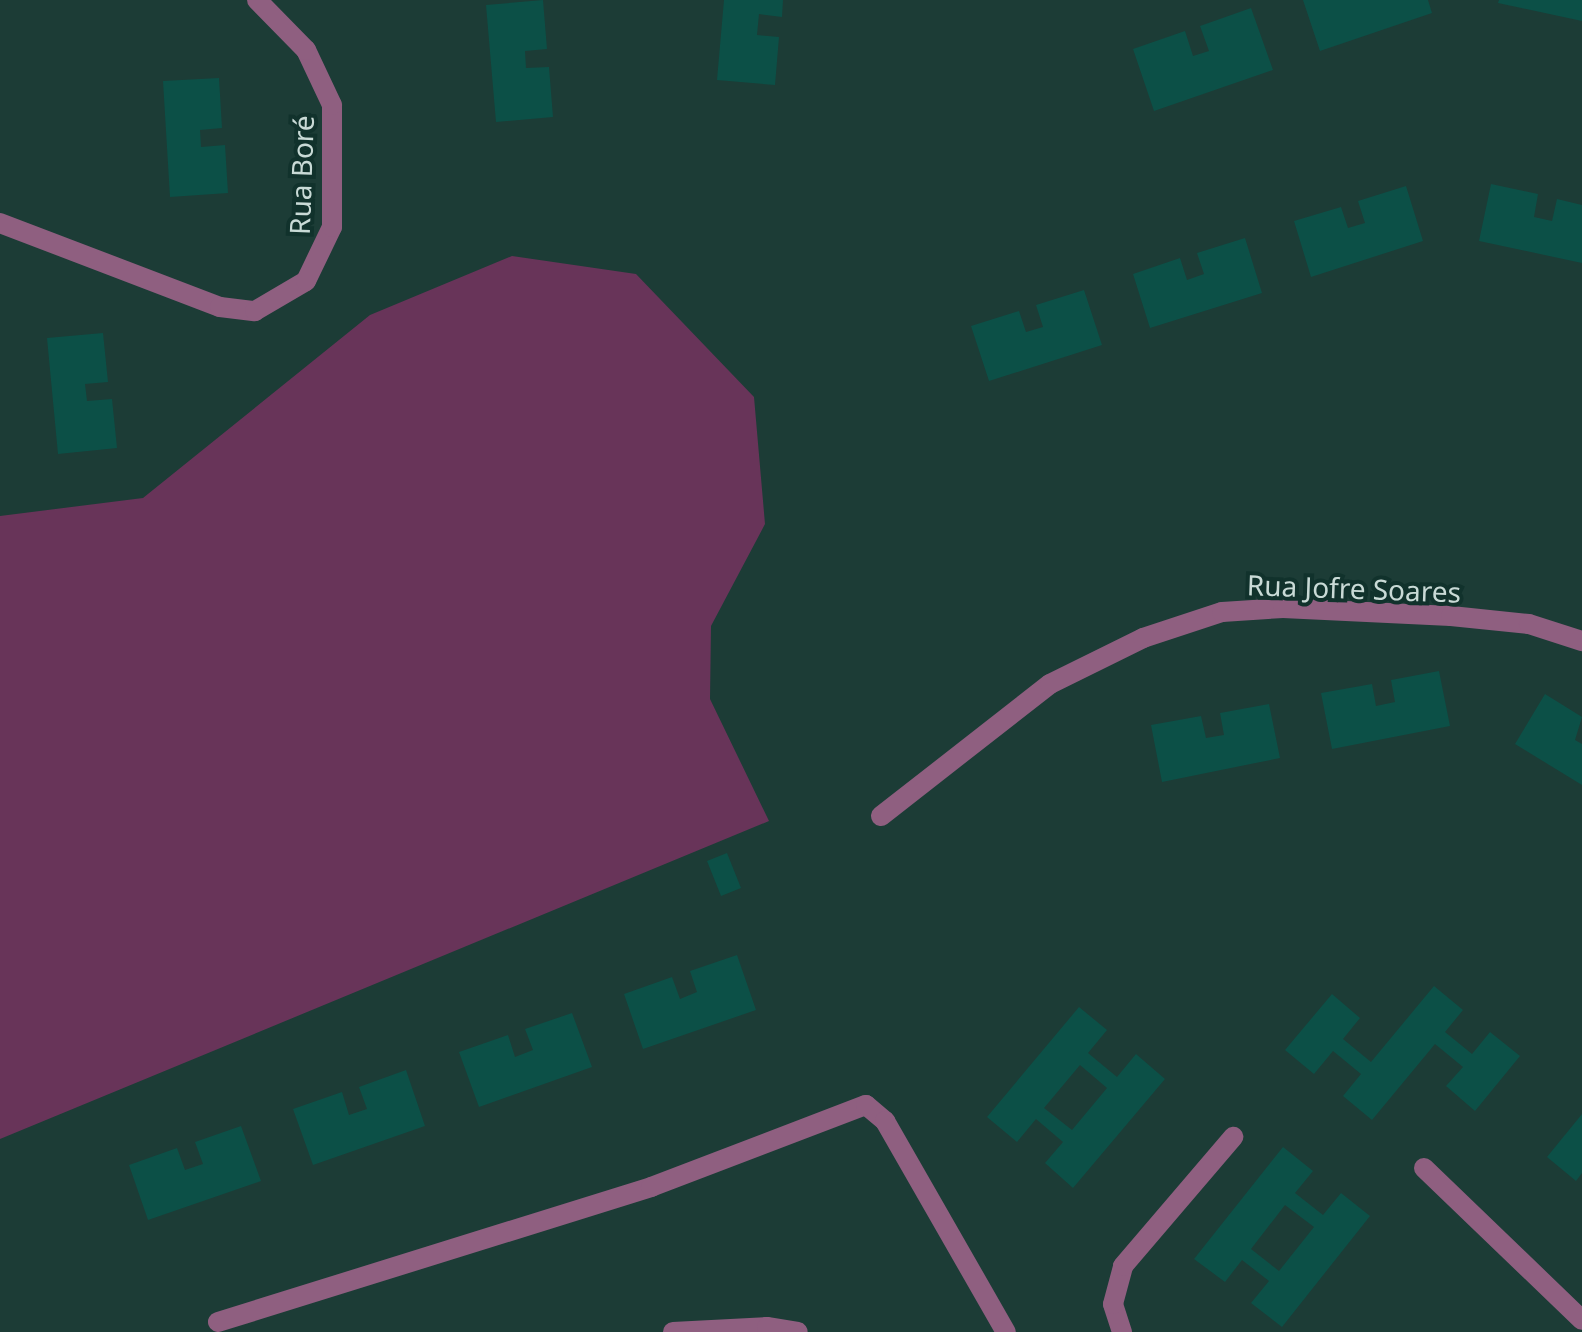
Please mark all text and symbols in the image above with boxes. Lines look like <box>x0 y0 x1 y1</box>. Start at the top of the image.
street label: Rua Boré <box>282 115 320 235</box>
street label: Rua Jofre Soares <box>1246 567 1462 609</box>

